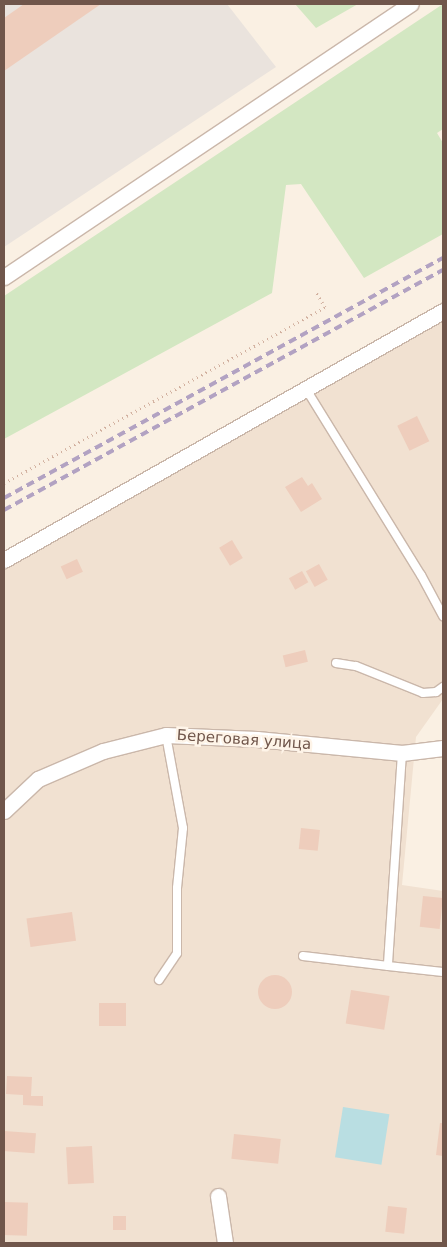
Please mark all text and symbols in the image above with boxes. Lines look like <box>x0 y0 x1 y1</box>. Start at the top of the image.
street label: Береговая улица <box>176 726 312 754</box>

